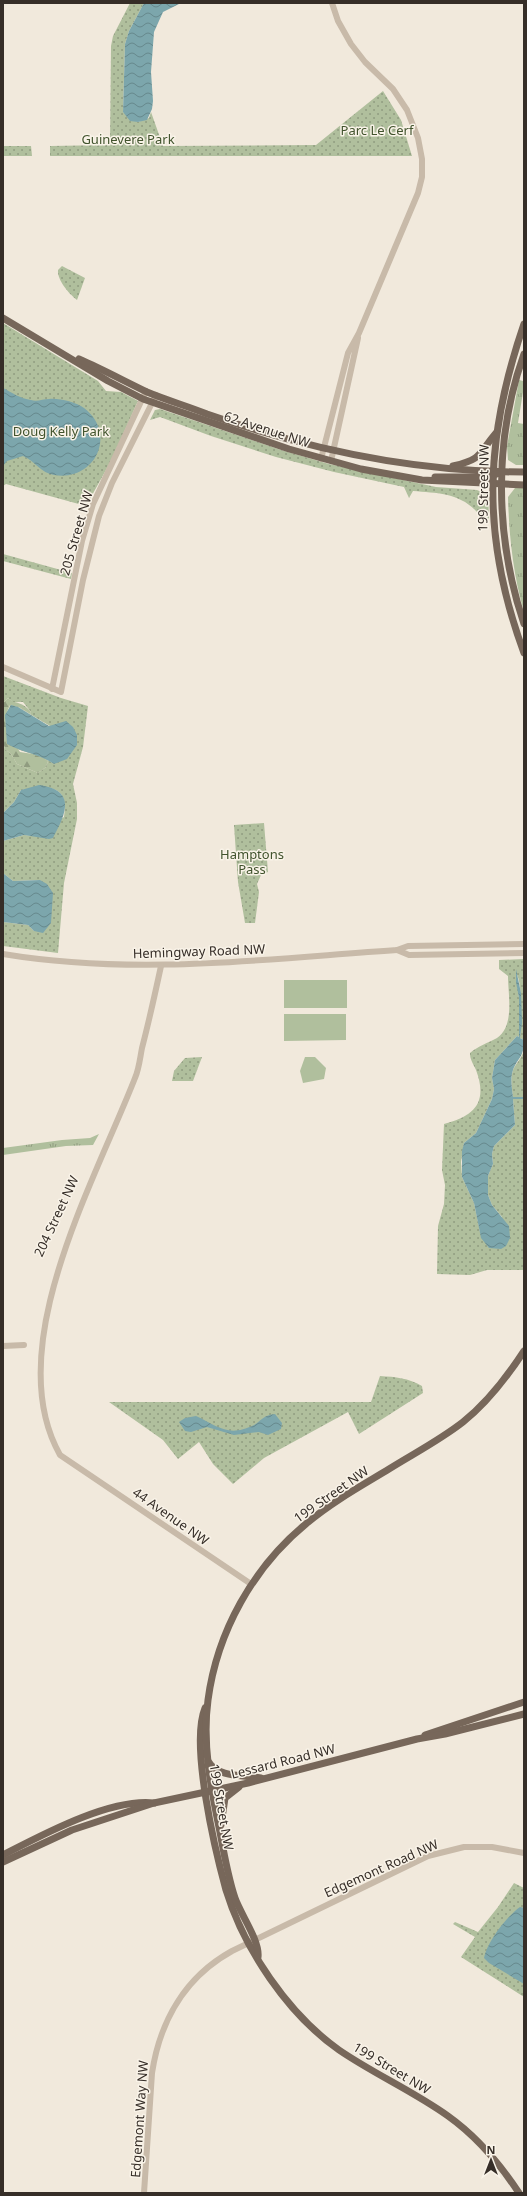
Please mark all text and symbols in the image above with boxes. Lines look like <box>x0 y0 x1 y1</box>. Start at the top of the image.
park label: Parc Le Cerf <box>341 121 415 139</box>
park label: Guinevere Park <box>81 130 175 148</box>
street label: 62 Avenue NW <box>222 407 312 451</box>
park label: Doug Kelly Park <box>13 422 109 440</box>
street label: 199 Street NW <box>473 444 493 532</box>
street label: 205 Street NW <box>55 489 97 577</box>
park label: Hamptons Pass <box>220 845 284 878</box>
street label: Hemingway Road NW <box>132 940 266 962</box>
street label: 204 Street NW <box>29 1173 83 1259</box>
street label: 199 Street NW <box>290 1462 372 1526</box>
street label: 44 Avenue NW <box>129 1483 213 1549</box>
street label: Lessard Road NW <box>229 1739 337 1783</box>
street label: 199 Street NW <box>206 1762 238 1852</box>
street label: Edgemont Road NW <box>321 1835 441 1901</box>
street label: 199 Street NW <box>350 2038 434 2098</box>
street label: Edgemont Way NW <box>126 2060 152 2178</box>
north arrow <box>471 2140 511 2180</box>
text: N <box>487 2142 495 2157</box>

